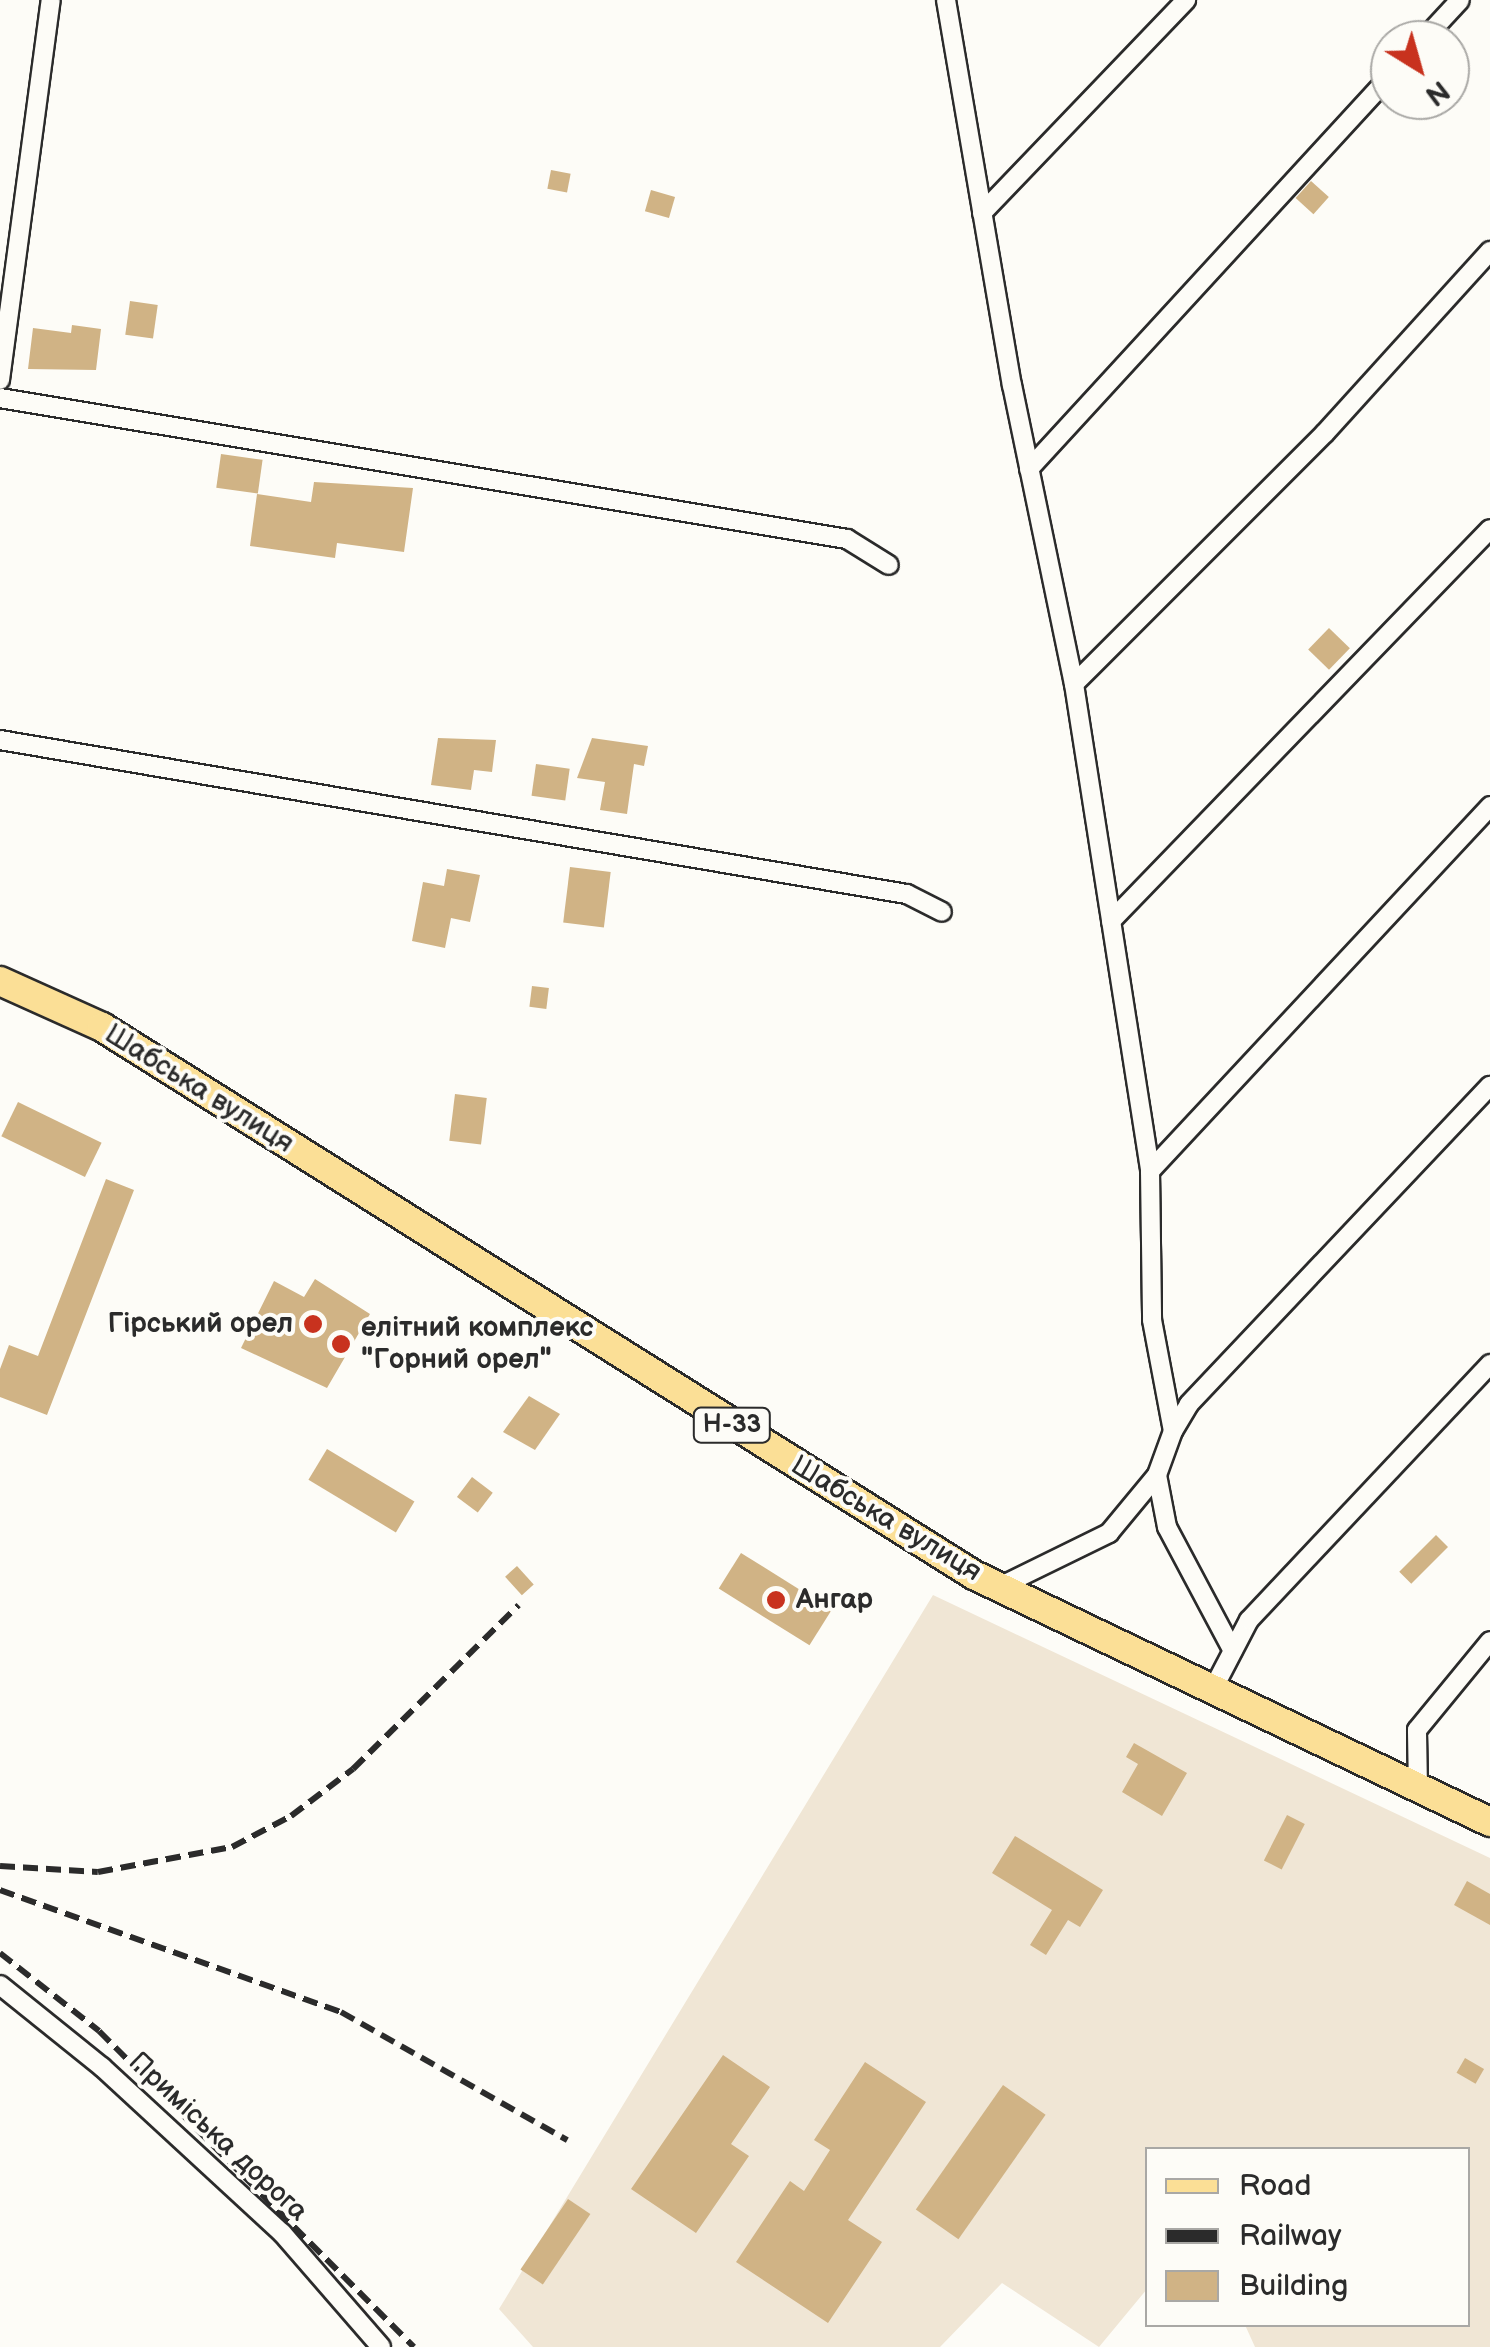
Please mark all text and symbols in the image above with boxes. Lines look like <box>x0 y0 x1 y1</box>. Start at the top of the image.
north arrow <box>1370 20 1470 120</box>
text: N <box>1419 73 1455 112</box>
street label: Шабська вулиця <box>98 1017 300 1161</box>
place label: Гірський орел <box>107 1307 293 1341</box>
place label: елітний комплекс "Горний орел" <box>361 1311 594 1377</box>
marker: Гірський орел <box>302 1313 324 1335</box>
marker: елітний комплекс "Горний орел" <box>330 1333 352 1355</box>
road number: Н-33 <box>692 1405 772 1445</box>
street label: Шабська вулиця <box>785 1449 987 1589</box>
place label: Ангар <box>796 1583 873 1617</box>
marker: Ангар <box>765 1589 787 1611</box>
street label: Приміська дорога <box>121 2045 315 2229</box>
legend <box>1145 2147 1470 2327</box>
text: Road <box>1239 2168 1312 2204</box>
text: Railway <box>1239 2218 1341 2254</box>
text: Building <box>1239 2268 1348 2304</box>

